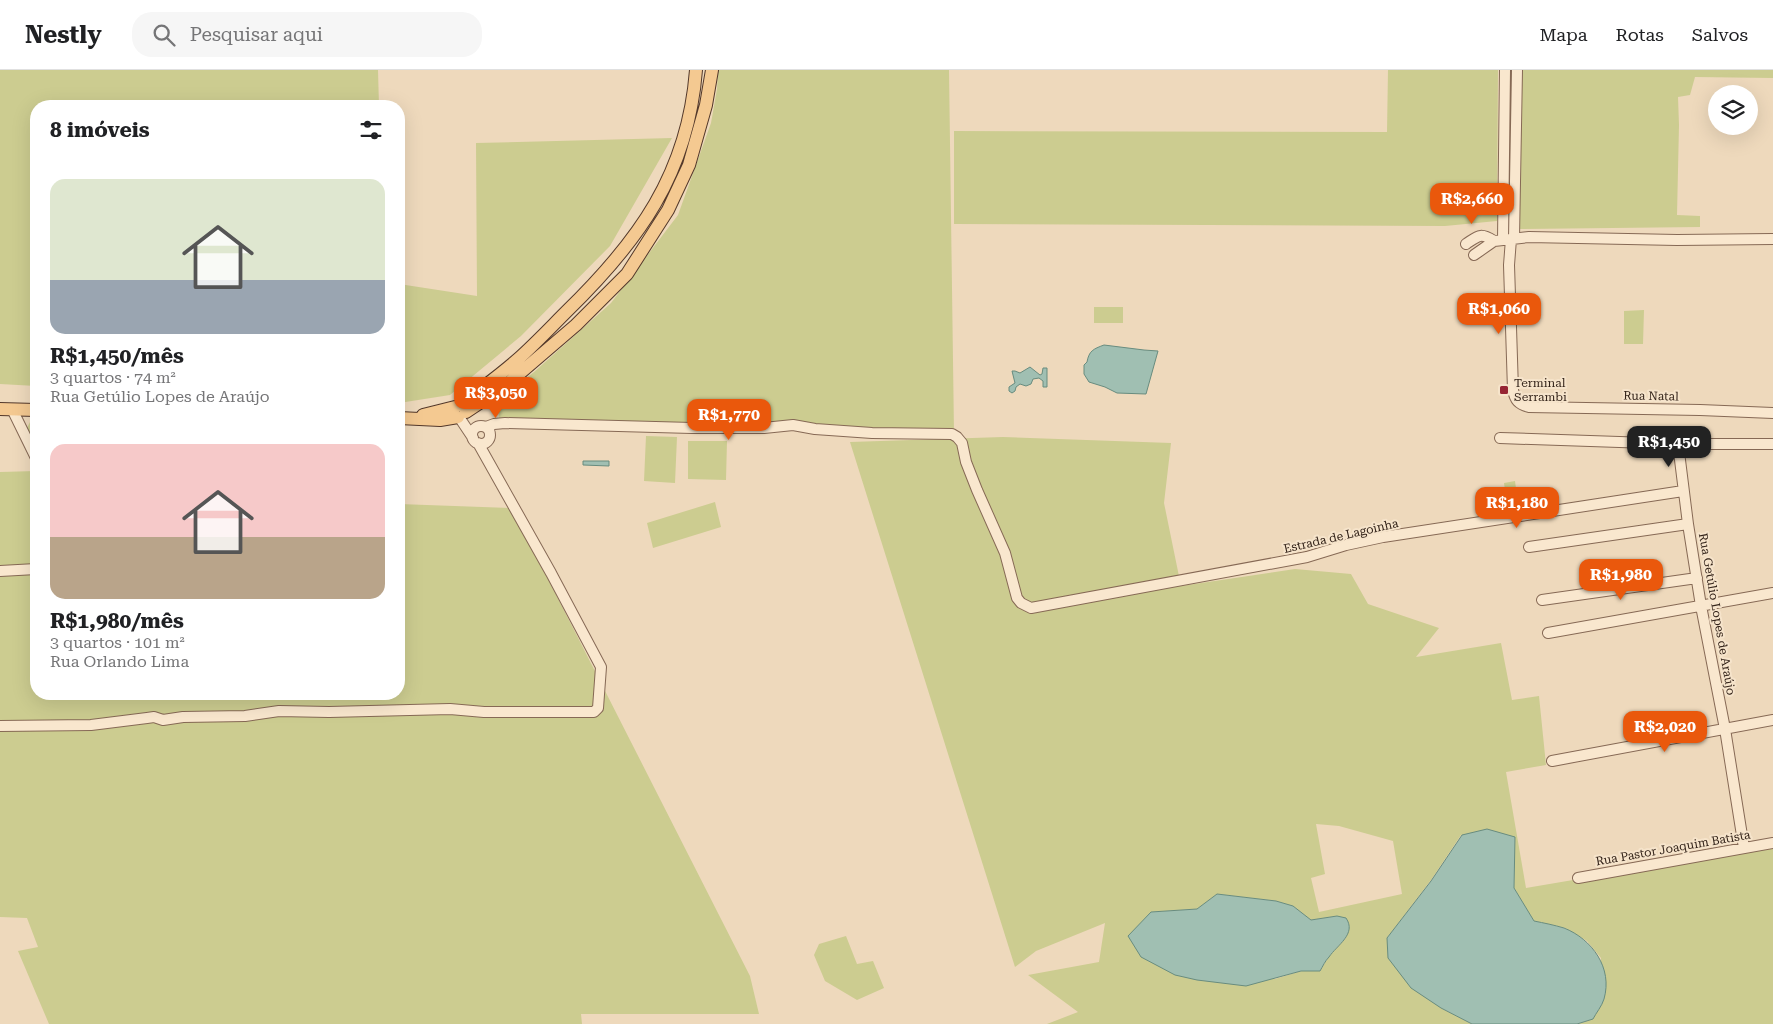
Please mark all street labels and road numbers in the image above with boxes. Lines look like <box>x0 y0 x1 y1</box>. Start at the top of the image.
street label: Rua Natal <box>1623 389 1679 403</box>
street label: Estrada de Lagoinha <box>1282 516 1400 556</box>
street label: Rua Getúlio Lopes de Araújo <box>1696 532 1738 696</box>
street label: Rua Pastor Joaquim Batista <box>1595 827 1752 869</box>

